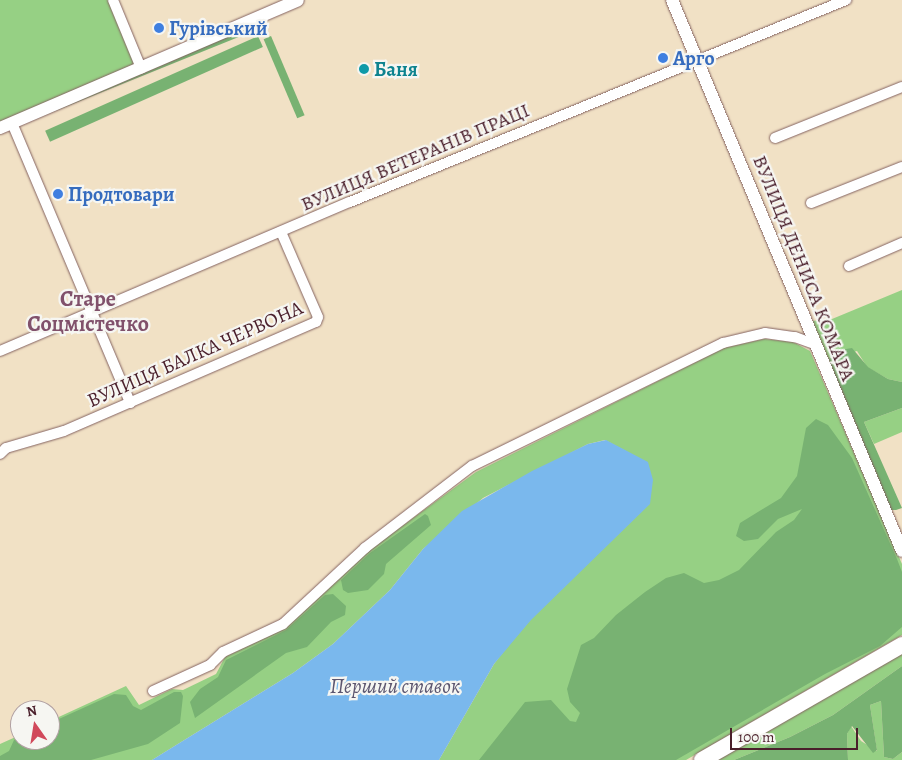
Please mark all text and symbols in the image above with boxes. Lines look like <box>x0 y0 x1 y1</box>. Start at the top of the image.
place label: Гурівський <box>169 16 268 40</box>
marker: Гурівський <box>153 22 165 34</box>
place label: Арго <box>673 46 715 70</box>
marker: Арго <box>657 52 669 64</box>
place label: Баня <box>374 57 418 81</box>
marker: Баня <box>358 63 370 75</box>
street label: ВУЛИЦЯ ВЕТЕРАНІВ ПРАЦІ <box>297 98 533 216</box>
street label: ВУЛИЦЯ ДЕНИСА КОМАРА <box>748 152 860 384</box>
place label: Продтовари <box>68 182 175 206</box>
marker: Продтовари <box>52 188 64 200</box>
district label: Старе Соцмістечко <box>27 286 149 338</box>
street label: ВУЛИЦЯ БАЛКА ЧЕРВОНА <box>83 296 307 412</box>
water label: Перший ставок <box>330 673 460 699</box>
north arrow <box>10 700 60 750</box>
text: N <box>25 700 39 721</box>
scale bar <box>732 718 860 750</box>
text: 100 m <box>738 727 775 747</box>

